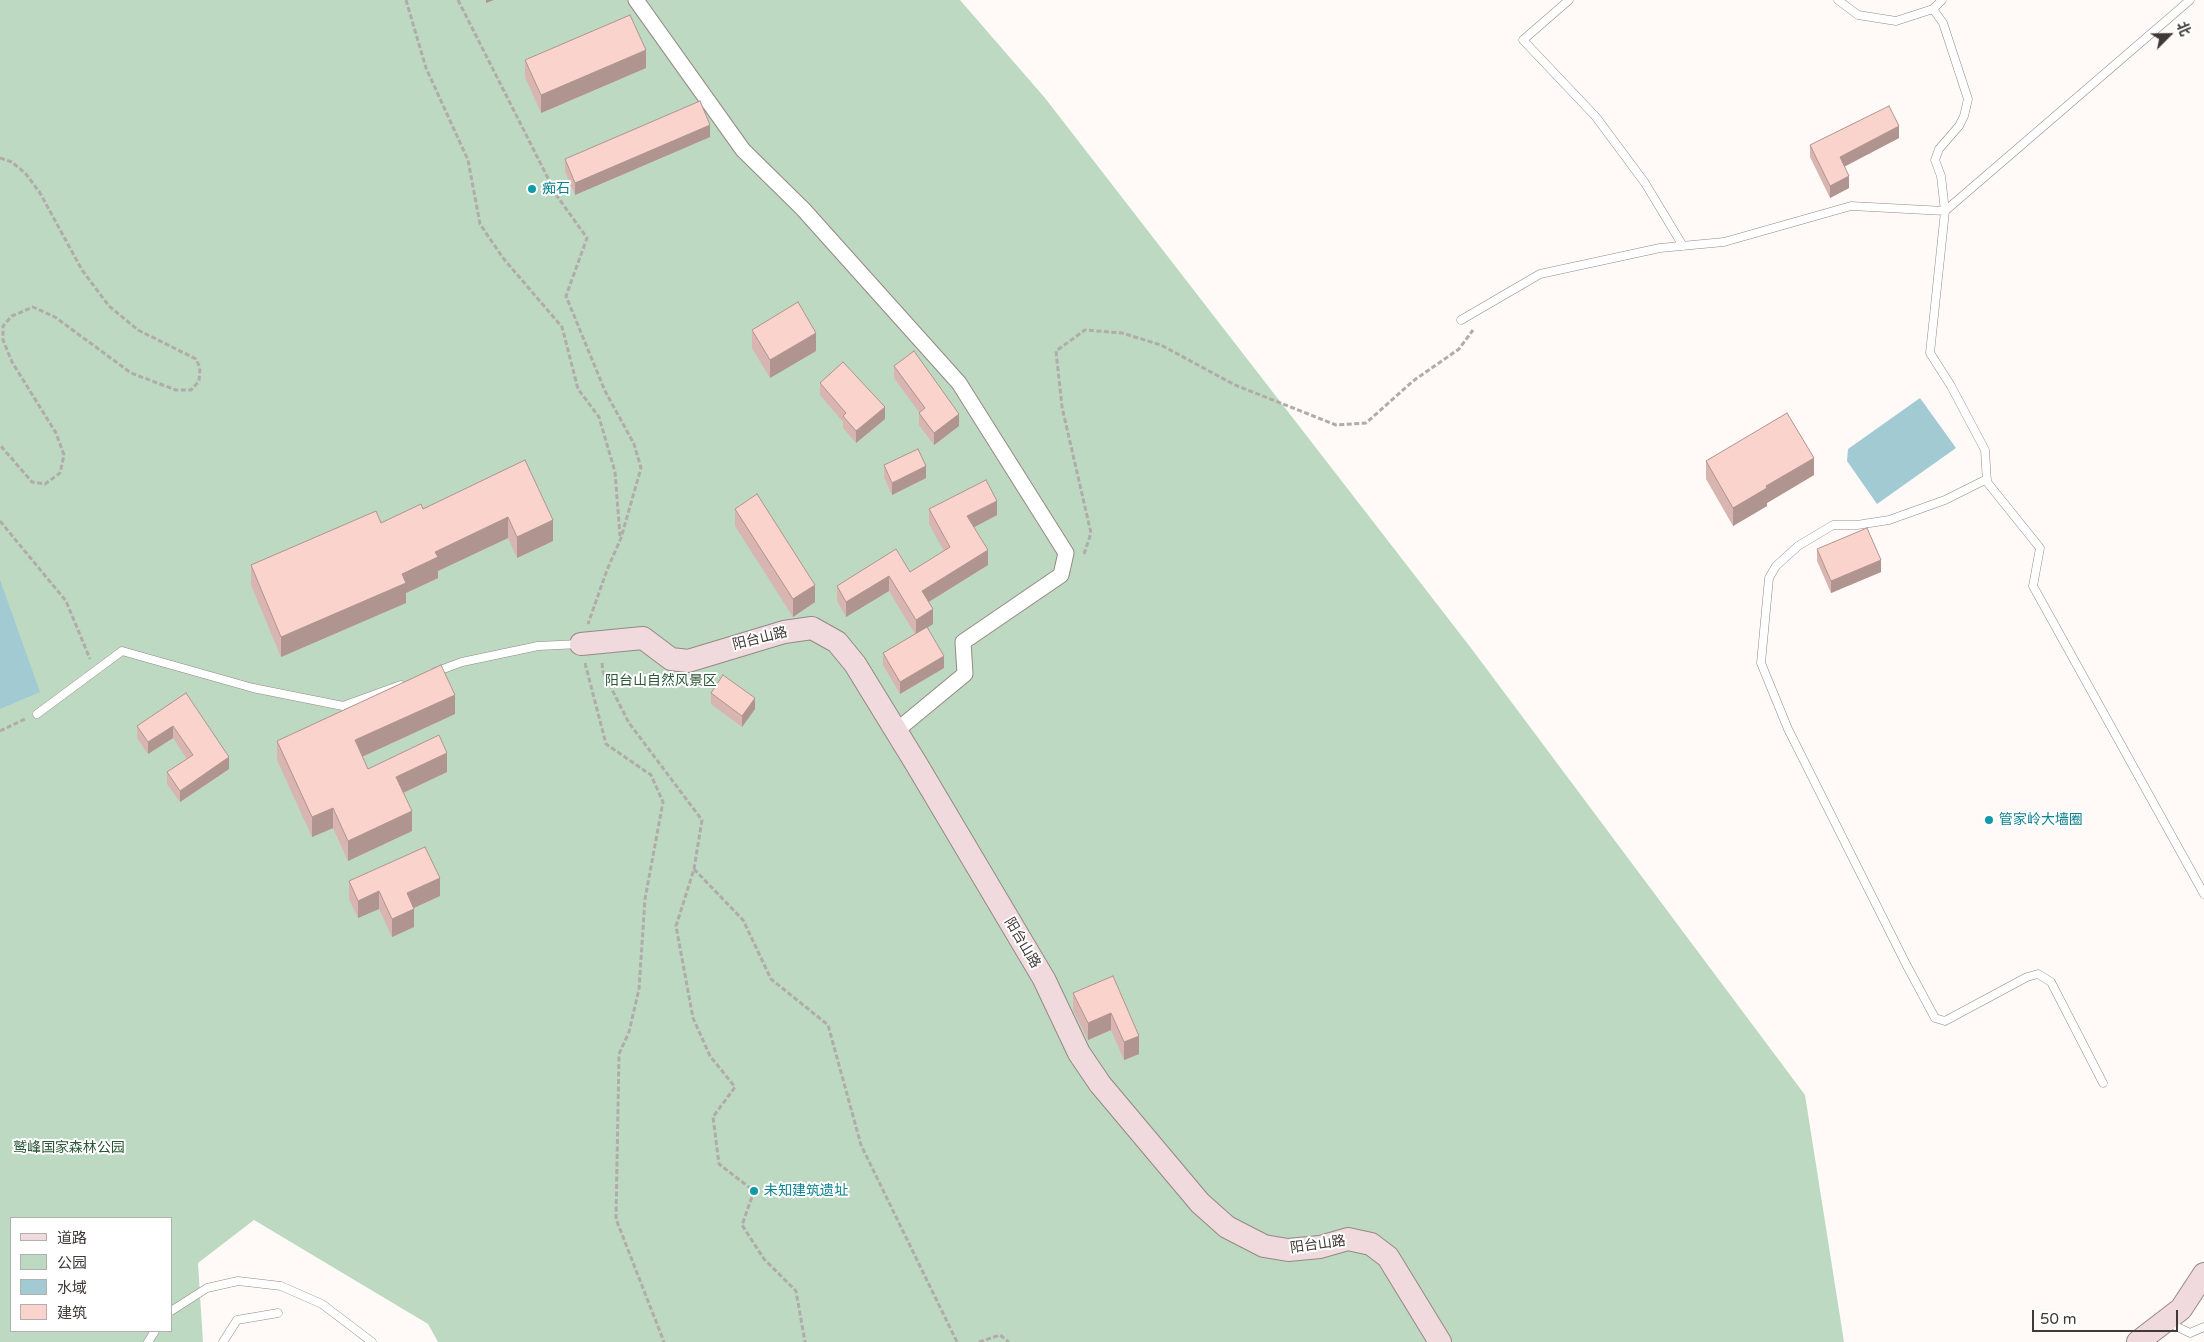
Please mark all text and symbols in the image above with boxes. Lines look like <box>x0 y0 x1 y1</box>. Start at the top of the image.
north arrow <box>2144 10 2194 60</box>
text: 北 <box>2173 19 2194 39</box>
place label: 痴石 <box>542 181 570 197</box>
marker: 痴石 <box>526 183 538 195</box>
street label: 阳台山路 <box>731 624 789 654</box>
park label: 阳台山自然风景区 <box>605 673 717 689</box>
place label: 管家岭大墙圈 <box>1999 812 2083 828</box>
marker: 管家岭大墙圈 <box>1983 814 1995 826</box>
street label: 阳台山路 <box>1000 915 1044 971</box>
park label: 鹫峰国家森林公园 <box>13 1140 125 1156</box>
place label: 未知建筑遗址 <box>764 1183 848 1199</box>
marker: 未知建筑遗址 <box>748 1185 760 1197</box>
legend <box>10 1217 172 1332</box>
text: 道路 <box>57 1229 87 1247</box>
street label: 阳台山路 <box>1289 1233 1347 1257</box>
text: 公园 <box>57 1254 87 1272</box>
text: 水域 <box>57 1279 87 1297</box>
scale bar <box>2034 1300 2180 1332</box>
text: 建筑 <box>57 1304 87 1322</box>
text: 50 m <box>2040 1310 2077 1328</box>

